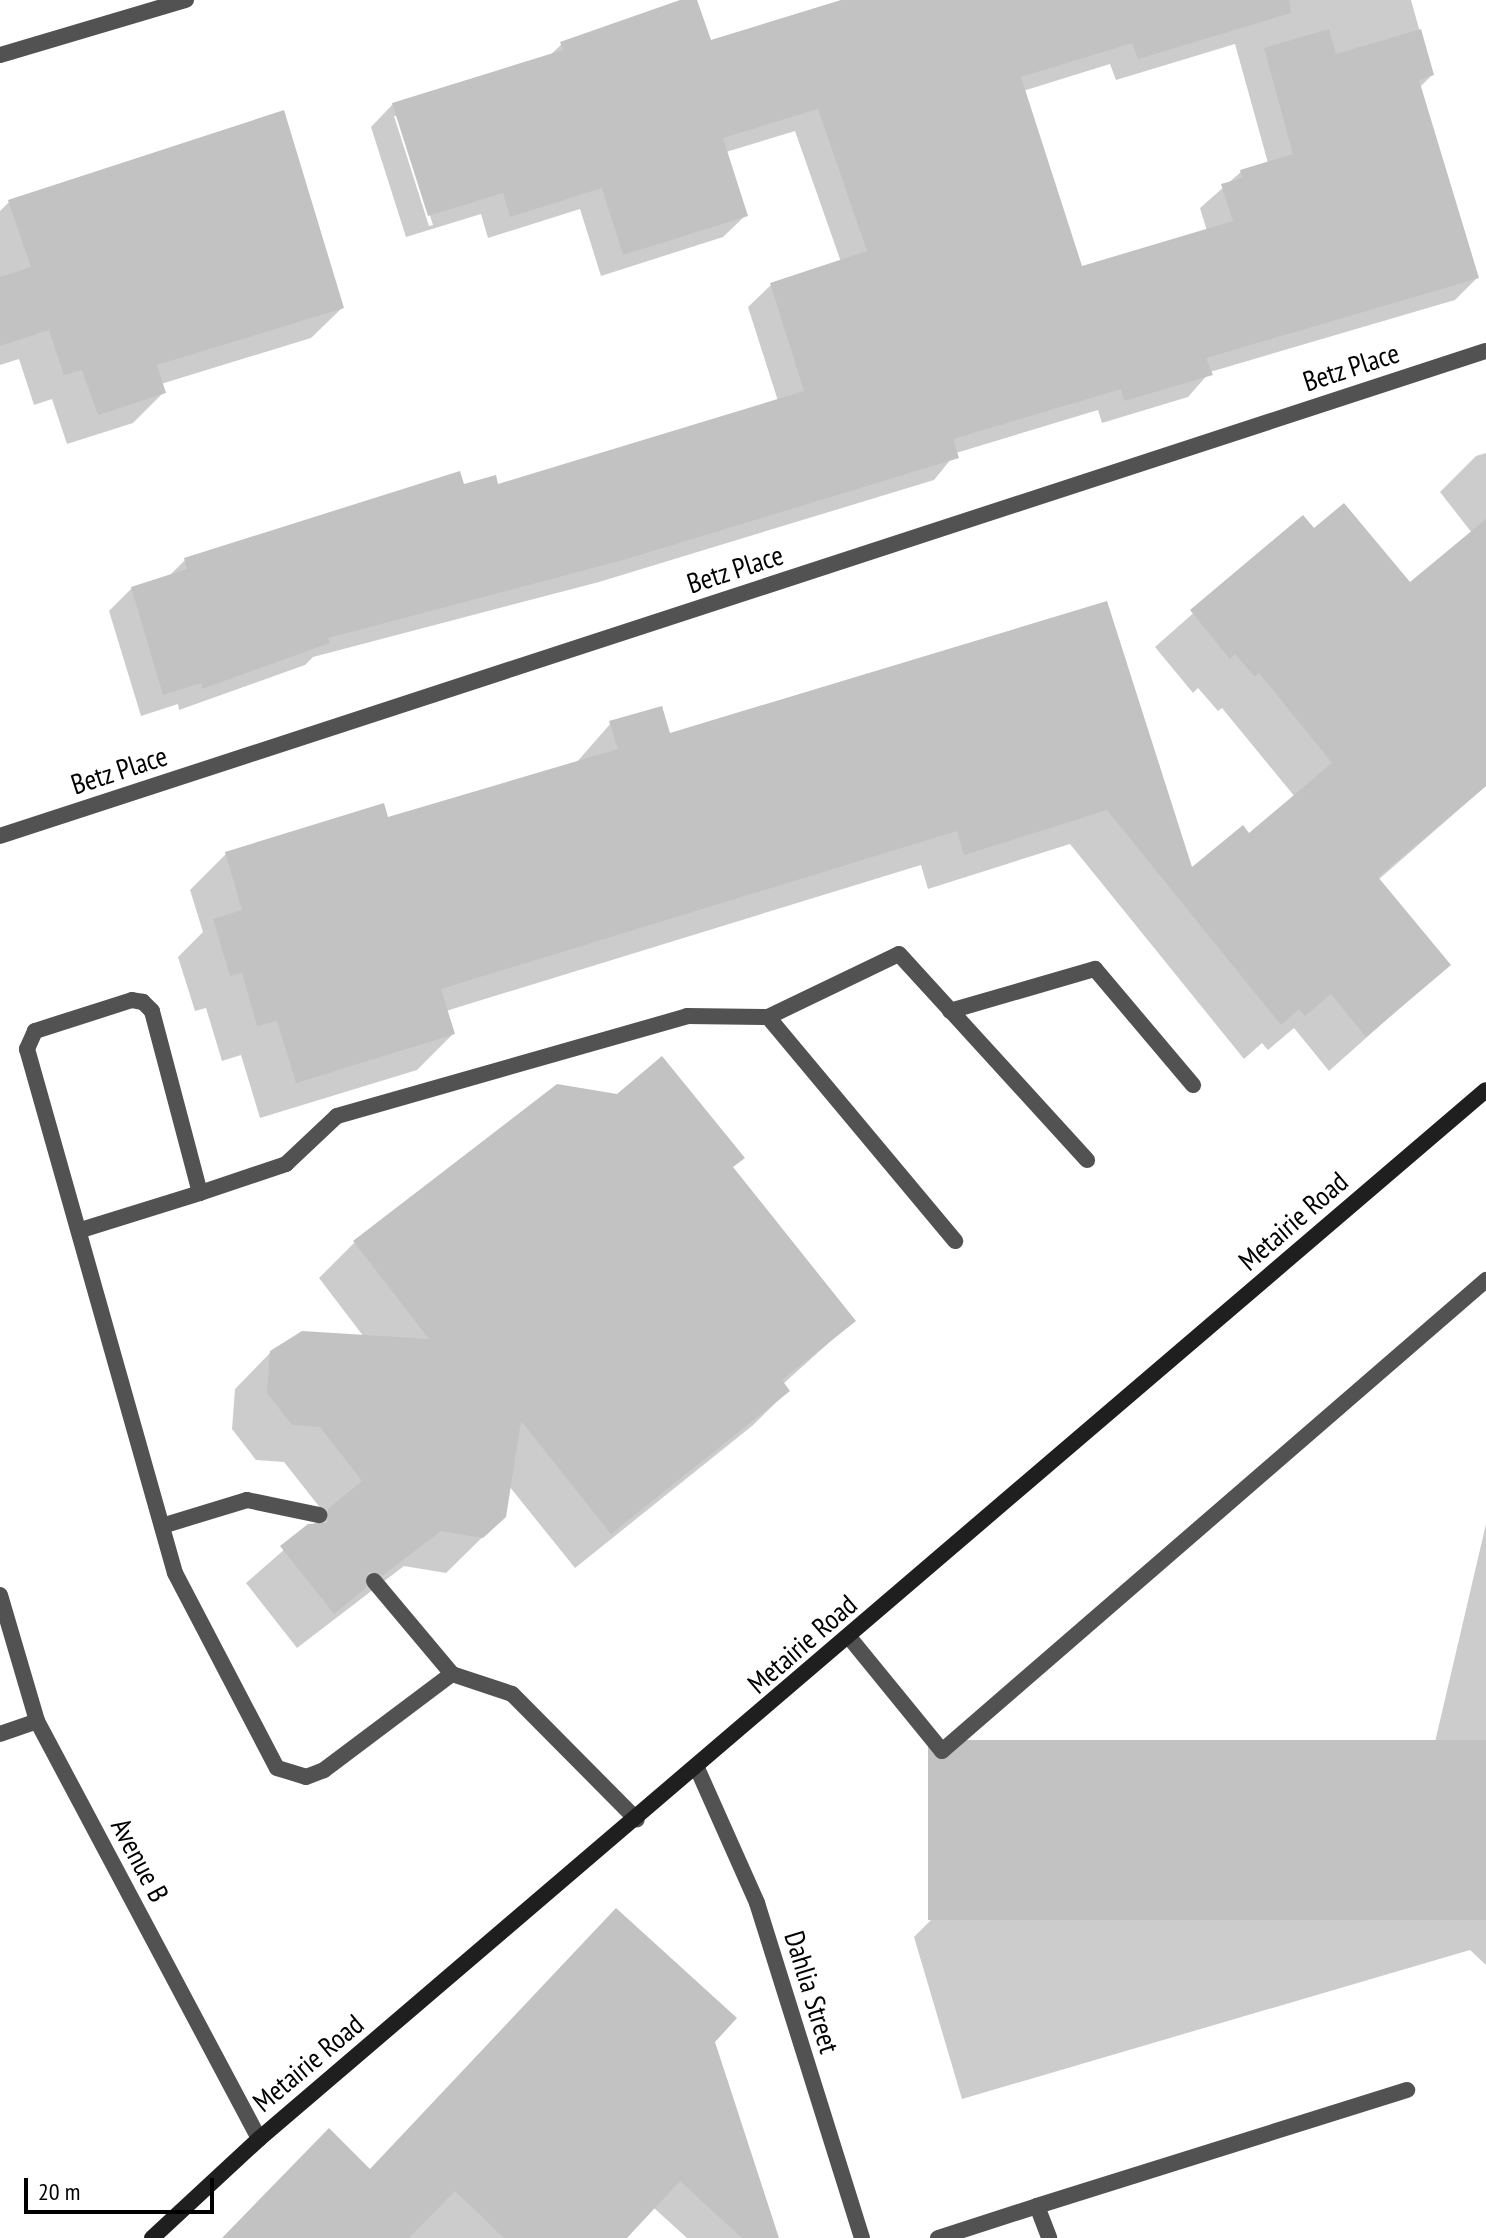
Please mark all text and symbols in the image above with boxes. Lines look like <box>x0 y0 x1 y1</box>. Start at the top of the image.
street label: Betz Place <box>1298 336 1404 398</box>
street label: Betz Place <box>682 538 788 600</box>
street label: Betz Place <box>66 739 172 801</box>
street label: Metairie Road <box>1232 1165 1354 1277</box>
street label: Metairie Road <box>741 1588 863 1700</box>
street label: Avenue B <box>104 1812 176 1908</box>
street label: Dahlia Street <box>778 1927 846 2057</box>
street label: Metairie Road <box>246 2007 370 2119</box>
scale bar <box>28 2162 218 2212</box>
text: 20 m <box>38 2176 80 2207</box>

